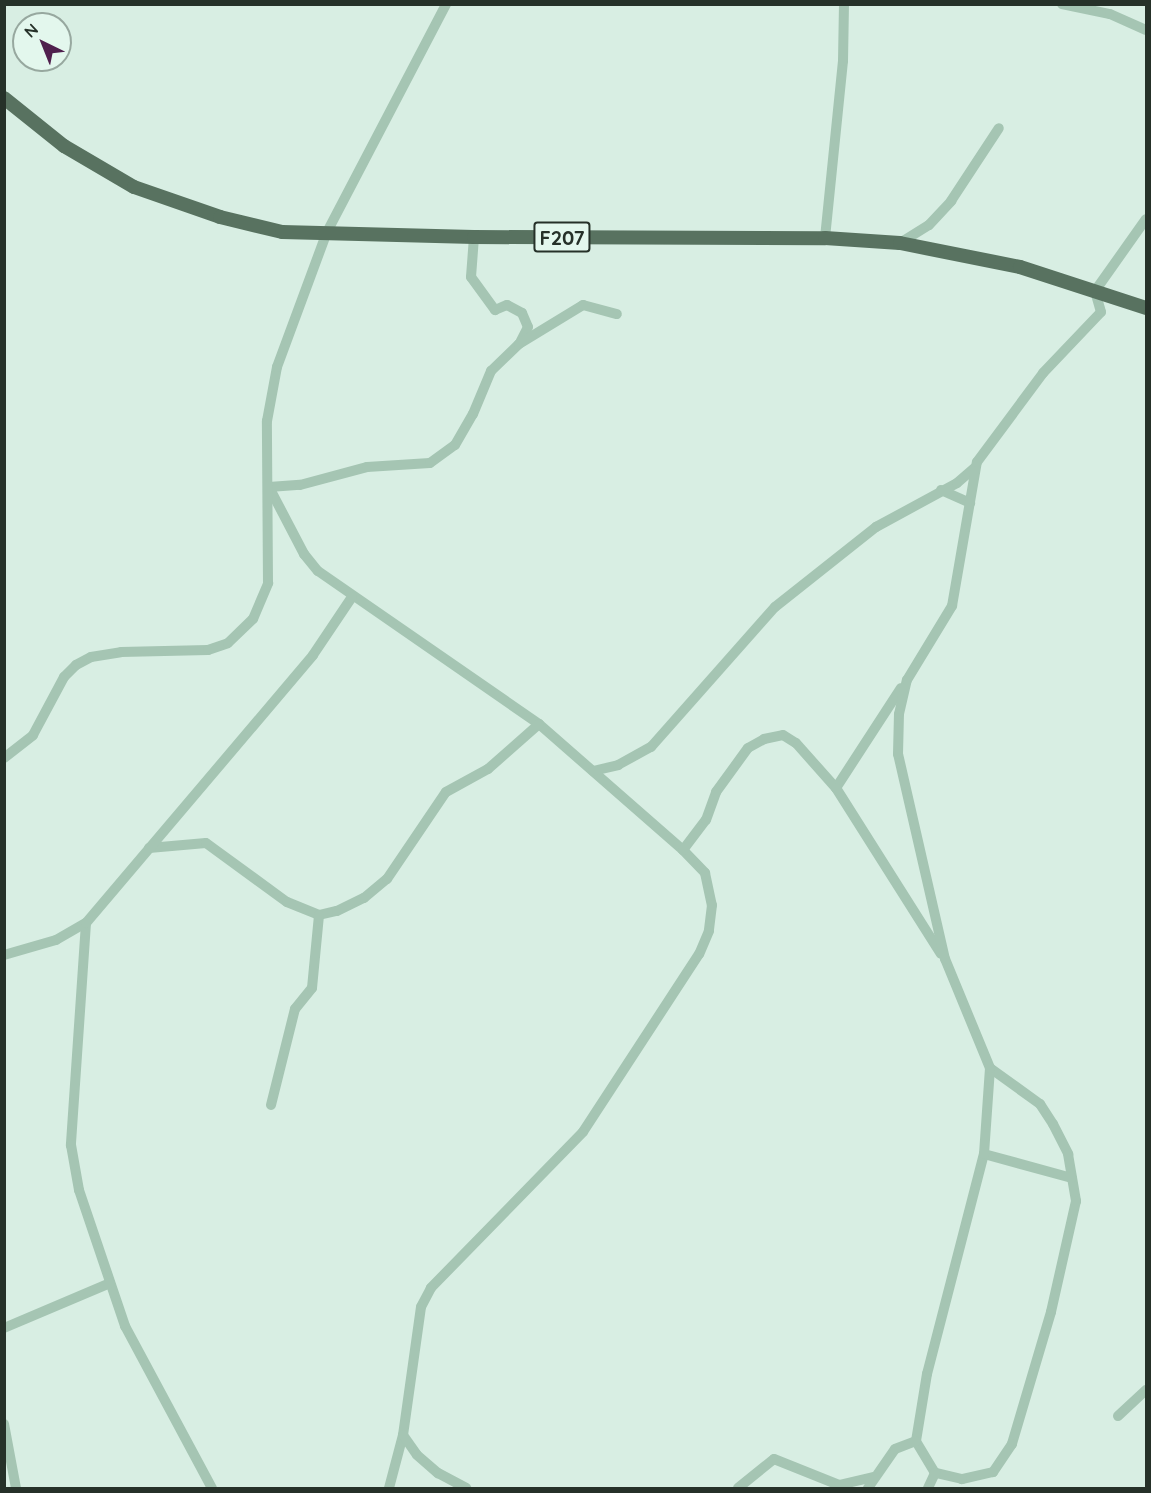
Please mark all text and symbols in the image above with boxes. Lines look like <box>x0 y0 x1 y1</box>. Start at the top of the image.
north arrow <box>12 12 72 72</box>
text: N <box>20 19 42 42</box>
road number: F207 <box>532 220 592 254</box>

